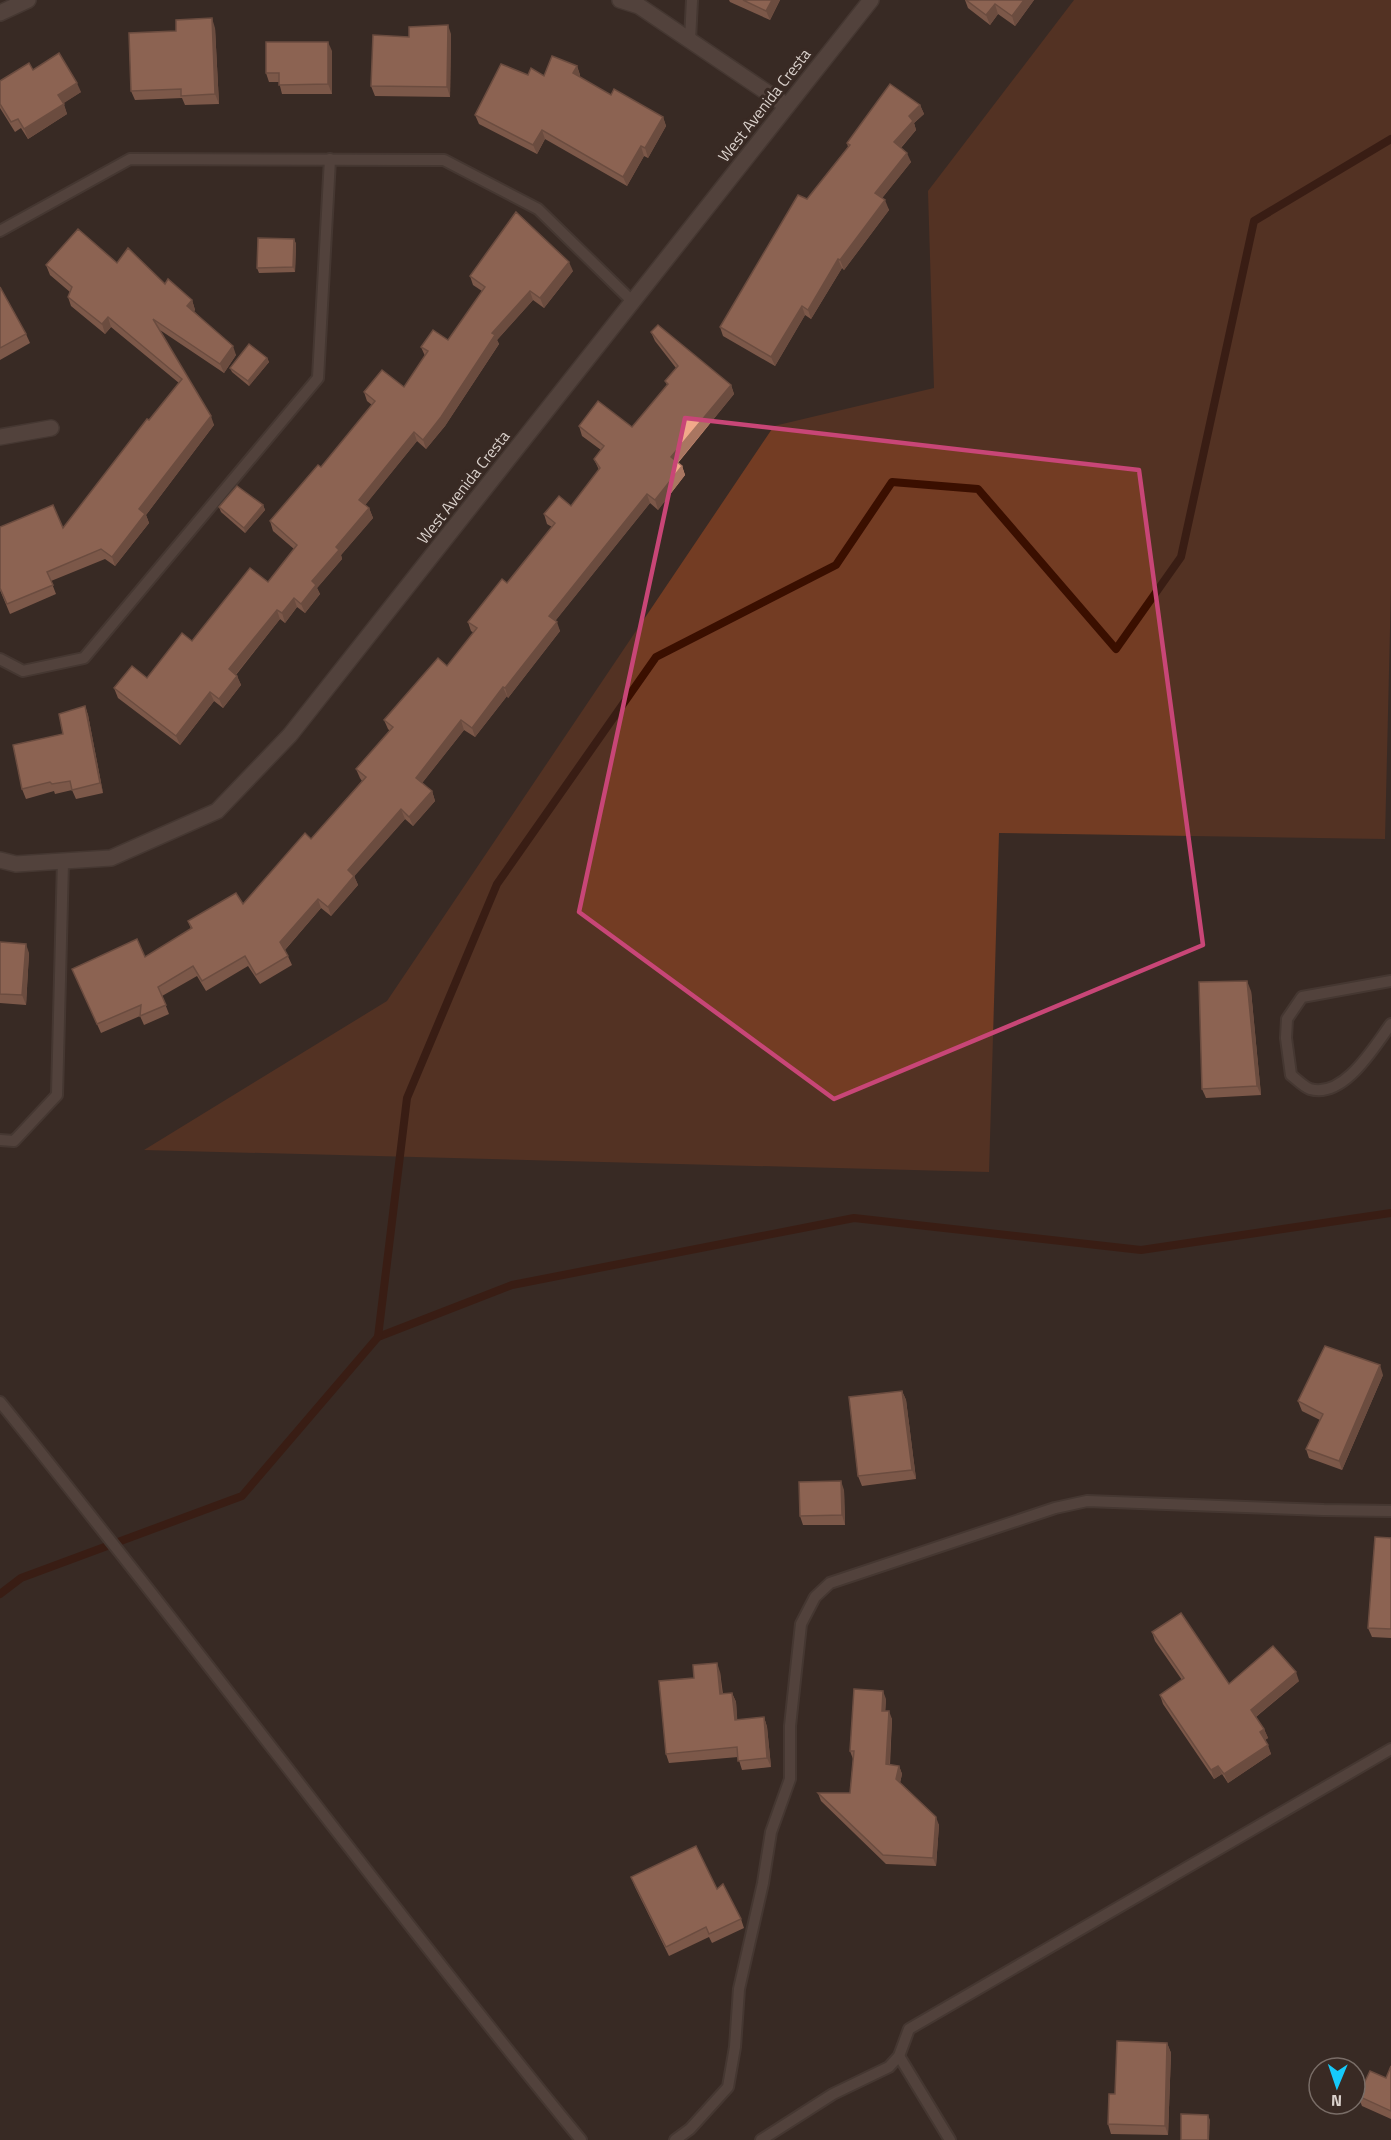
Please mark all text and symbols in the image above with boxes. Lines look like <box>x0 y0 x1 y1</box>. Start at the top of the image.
street label: West Avenida Cresta <box>712 43 816 167</box>
street label: West Avenida Cresta <box>411 425 515 549</box>
north arrow <box>1307 2056 1367 2116</box>
text: N <box>1331 2089 1342 2113</box>

